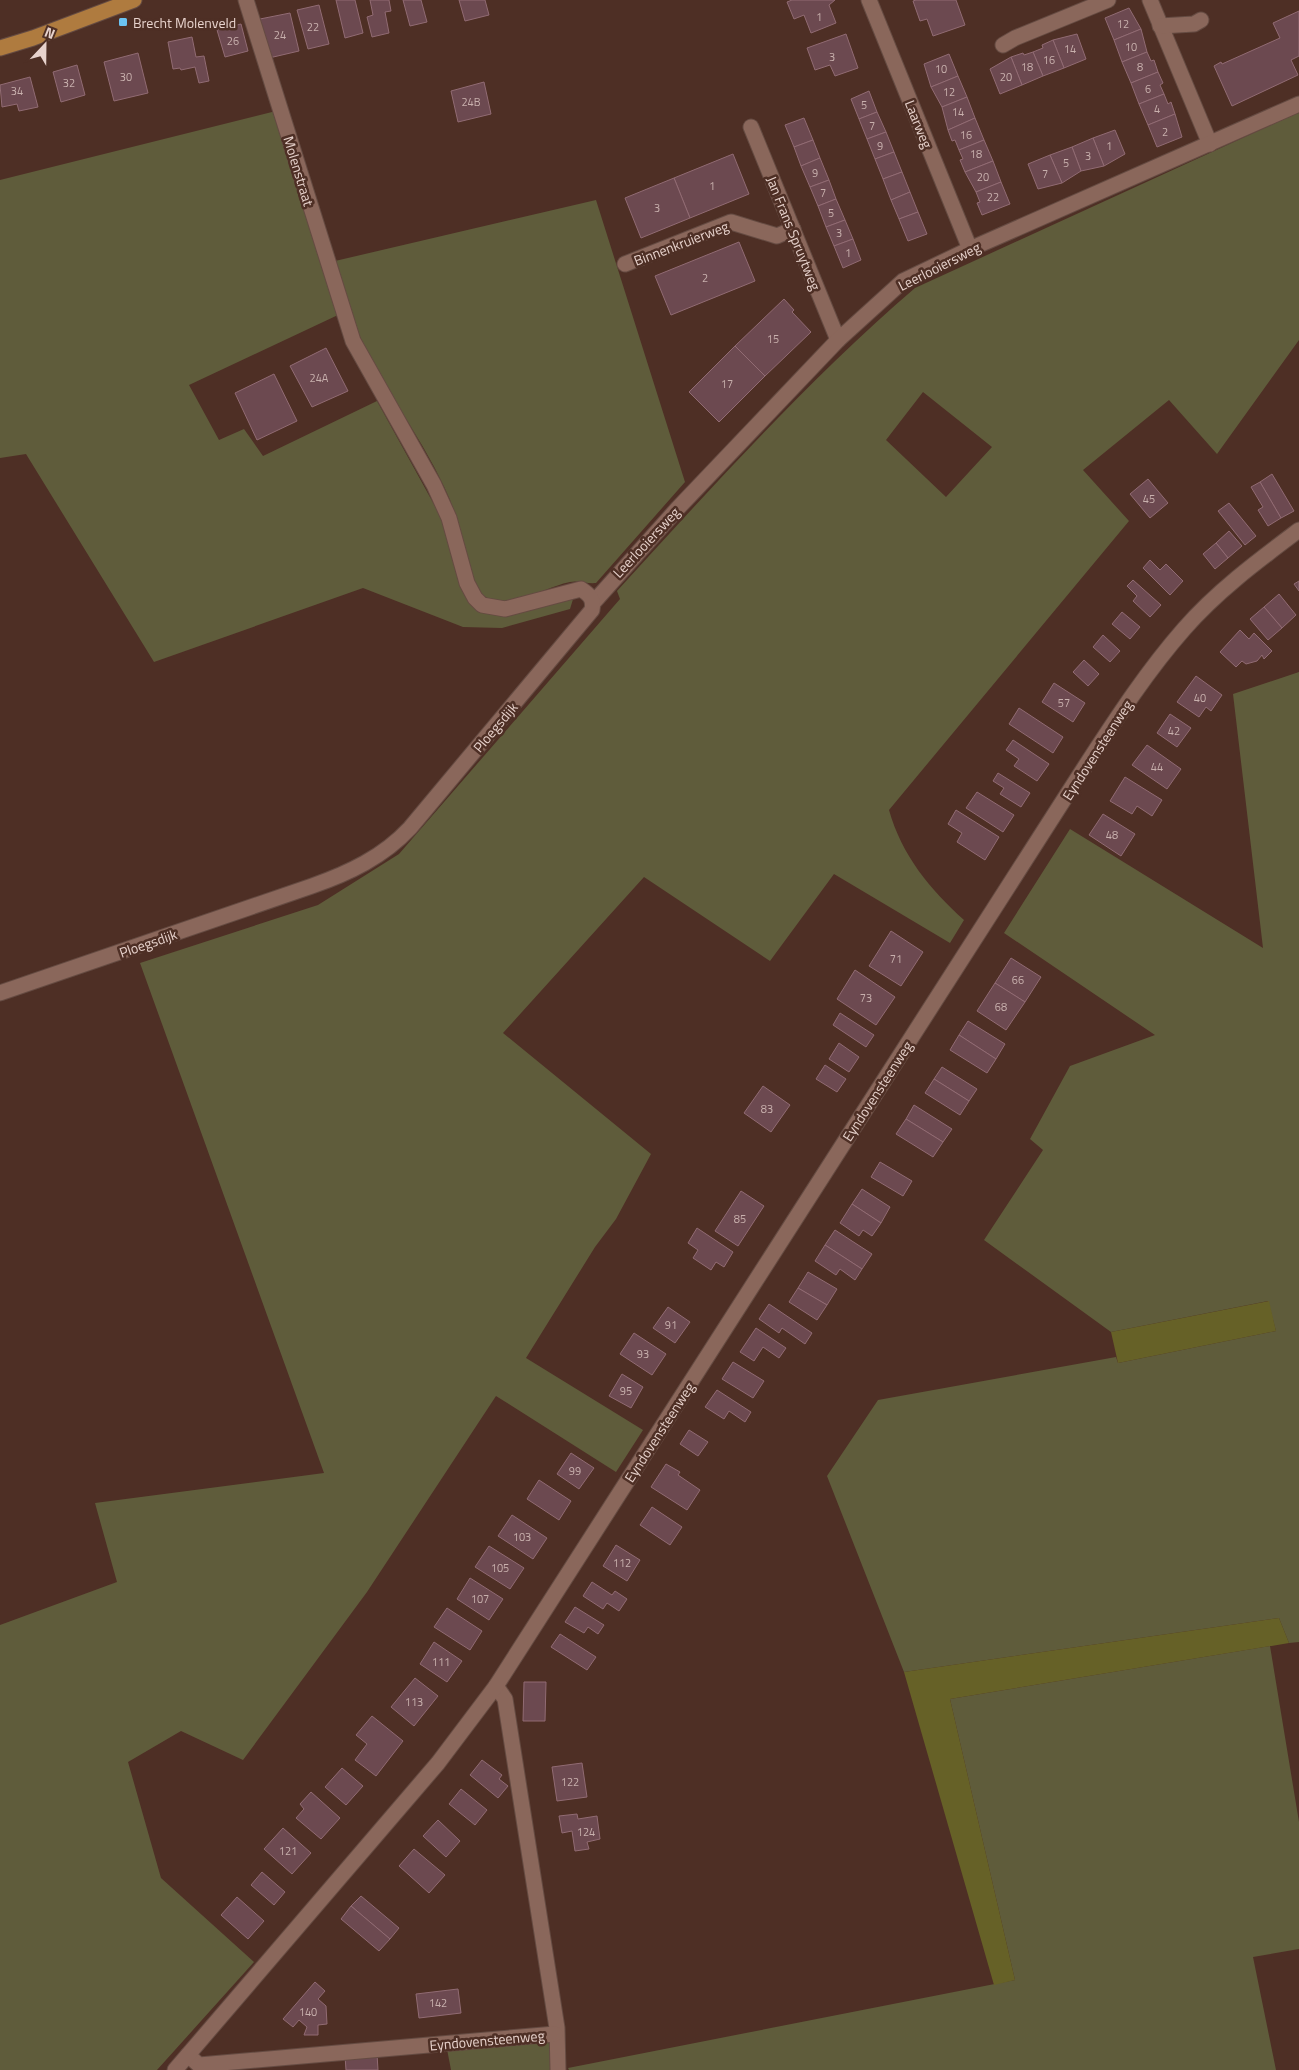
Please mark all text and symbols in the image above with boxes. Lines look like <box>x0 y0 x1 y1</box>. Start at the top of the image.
house number: 1 <box>816 9 822 25</box>
place label: Brecht Molenveld <box>133 12 236 33</box>
marker: Brecht Molenveld <box>117 16 129 28</box>
house number: 12 <box>1117 16 1129 32</box>
house number: 22 <box>307 19 319 35</box>
north arrow <box>20 20 70 70</box>
text: N <box>42 21 58 44</box>
house number: 24 <box>274 27 286 43</box>
house number: 26 <box>227 33 239 49</box>
house number: 10 <box>1125 39 1137 55</box>
house number: 14 <box>1064 41 1076 57</box>
house number: 3 <box>829 49 835 65</box>
house number: 16 <box>1043 52 1055 68</box>
house number: 18 <box>1021 59 1033 75</box>
house number: 8 <box>1137 59 1143 75</box>
house number: 10 <box>935 61 947 77</box>
house number: 30 <box>120 69 132 85</box>
house number: 20 <box>1000 69 1012 85</box>
house number: 32 <box>63 75 75 91</box>
house number: 6 <box>1145 81 1151 97</box>
house number: 34 <box>11 83 23 99</box>
house number: 12 <box>943 84 955 100</box>
house number: 24B <box>461 94 481 110</box>
house number: 5 <box>861 97 867 113</box>
street label: Laarweg <box>900 97 938 151</box>
house number: 4 <box>1154 101 1160 117</box>
house number: 14 <box>952 104 964 120</box>
house number: 7 <box>869 118 875 134</box>
house number: 2 <box>1162 124 1168 140</box>
house number: 16 <box>960 127 972 143</box>
street label: Molenstraat <box>278 133 320 209</box>
house number: 9 <box>877 138 883 154</box>
house number: 1 <box>1106 138 1112 154</box>
house number: 18 <box>970 146 982 162</box>
house number: 3 <box>1085 148 1091 164</box>
house number: 5 <box>1063 155 1069 171</box>
house number: 9 <box>812 165 818 181</box>
house number: 7 <box>1042 166 1048 182</box>
house number: 20 <box>977 169 989 185</box>
street label: Jan Frans Spruytweg <box>762 173 826 293</box>
house number: 1 <box>709 178 715 194</box>
house number: 7 <box>820 185 826 201</box>
house number: 22 <box>987 189 999 205</box>
house number: 3 <box>654 200 660 216</box>
house number: 5 <box>828 205 834 221</box>
street label: Binnenkruierweg <box>630 215 732 271</box>
house number: 3 <box>836 225 842 241</box>
street label: Leerlooiersweg <box>894 236 984 296</box>
house number: 1 <box>845 245 851 261</box>
house number: 2 <box>702 270 708 286</box>
house number: 15 <box>767 331 779 347</box>
house number: 24A <box>310 370 329 386</box>
house number: 17 <box>721 376 733 392</box>
house number: 45 <box>1143 491 1155 507</box>
street label: Leerlooiersweg <box>608 502 684 582</box>
house number: 40 <box>1194 690 1206 706</box>
house number: 57 <box>1058 695 1070 711</box>
street label: Eyndovensteenweg <box>1057 696 1137 804</box>
street label: Ploegsdijk <box>468 697 522 757</box>
house number: 42 <box>1168 723 1180 739</box>
house number: 44 <box>1151 759 1163 775</box>
house number: 48 <box>1106 827 1118 843</box>
street label: Ploegsdijk <box>116 923 180 963</box>
house number: 71 <box>890 951 902 967</box>
house number: 66 <box>1012 972 1024 988</box>
house number: 73 <box>860 990 872 1006</box>
house number: 68 <box>995 999 1007 1015</box>
street label: Eyndovensteenweg <box>837 1037 917 1145</box>
house number: 83 <box>761 1101 773 1117</box>
house number: 85 <box>734 1211 746 1227</box>
house number: 91 <box>665 1317 677 1333</box>
house number: 93 <box>637 1346 649 1362</box>
street label: Eyndovensteenweg <box>619 1378 699 1486</box>
house number: 95 <box>620 1383 632 1399</box>
house number: 99 <box>569 1463 581 1479</box>
house number: 103 <box>513 1529 531 1545</box>
house number: 112 <box>613 1555 631 1571</box>
house number: 105 <box>491 1560 509 1576</box>
house number: 107 <box>471 1591 489 1607</box>
house number: 111 <box>432 1654 450 1670</box>
house number: 113 <box>405 1694 423 1710</box>
house number: 122 <box>561 1774 579 1790</box>
house number: 124 <box>577 1824 595 1840</box>
house number: 121 <box>279 1843 297 1859</box>
house number: 142 <box>429 1995 447 2011</box>
house number: 140 <box>299 2004 317 2020</box>
street label: Eyndovensteenweg <box>428 2025 546 2055</box>

